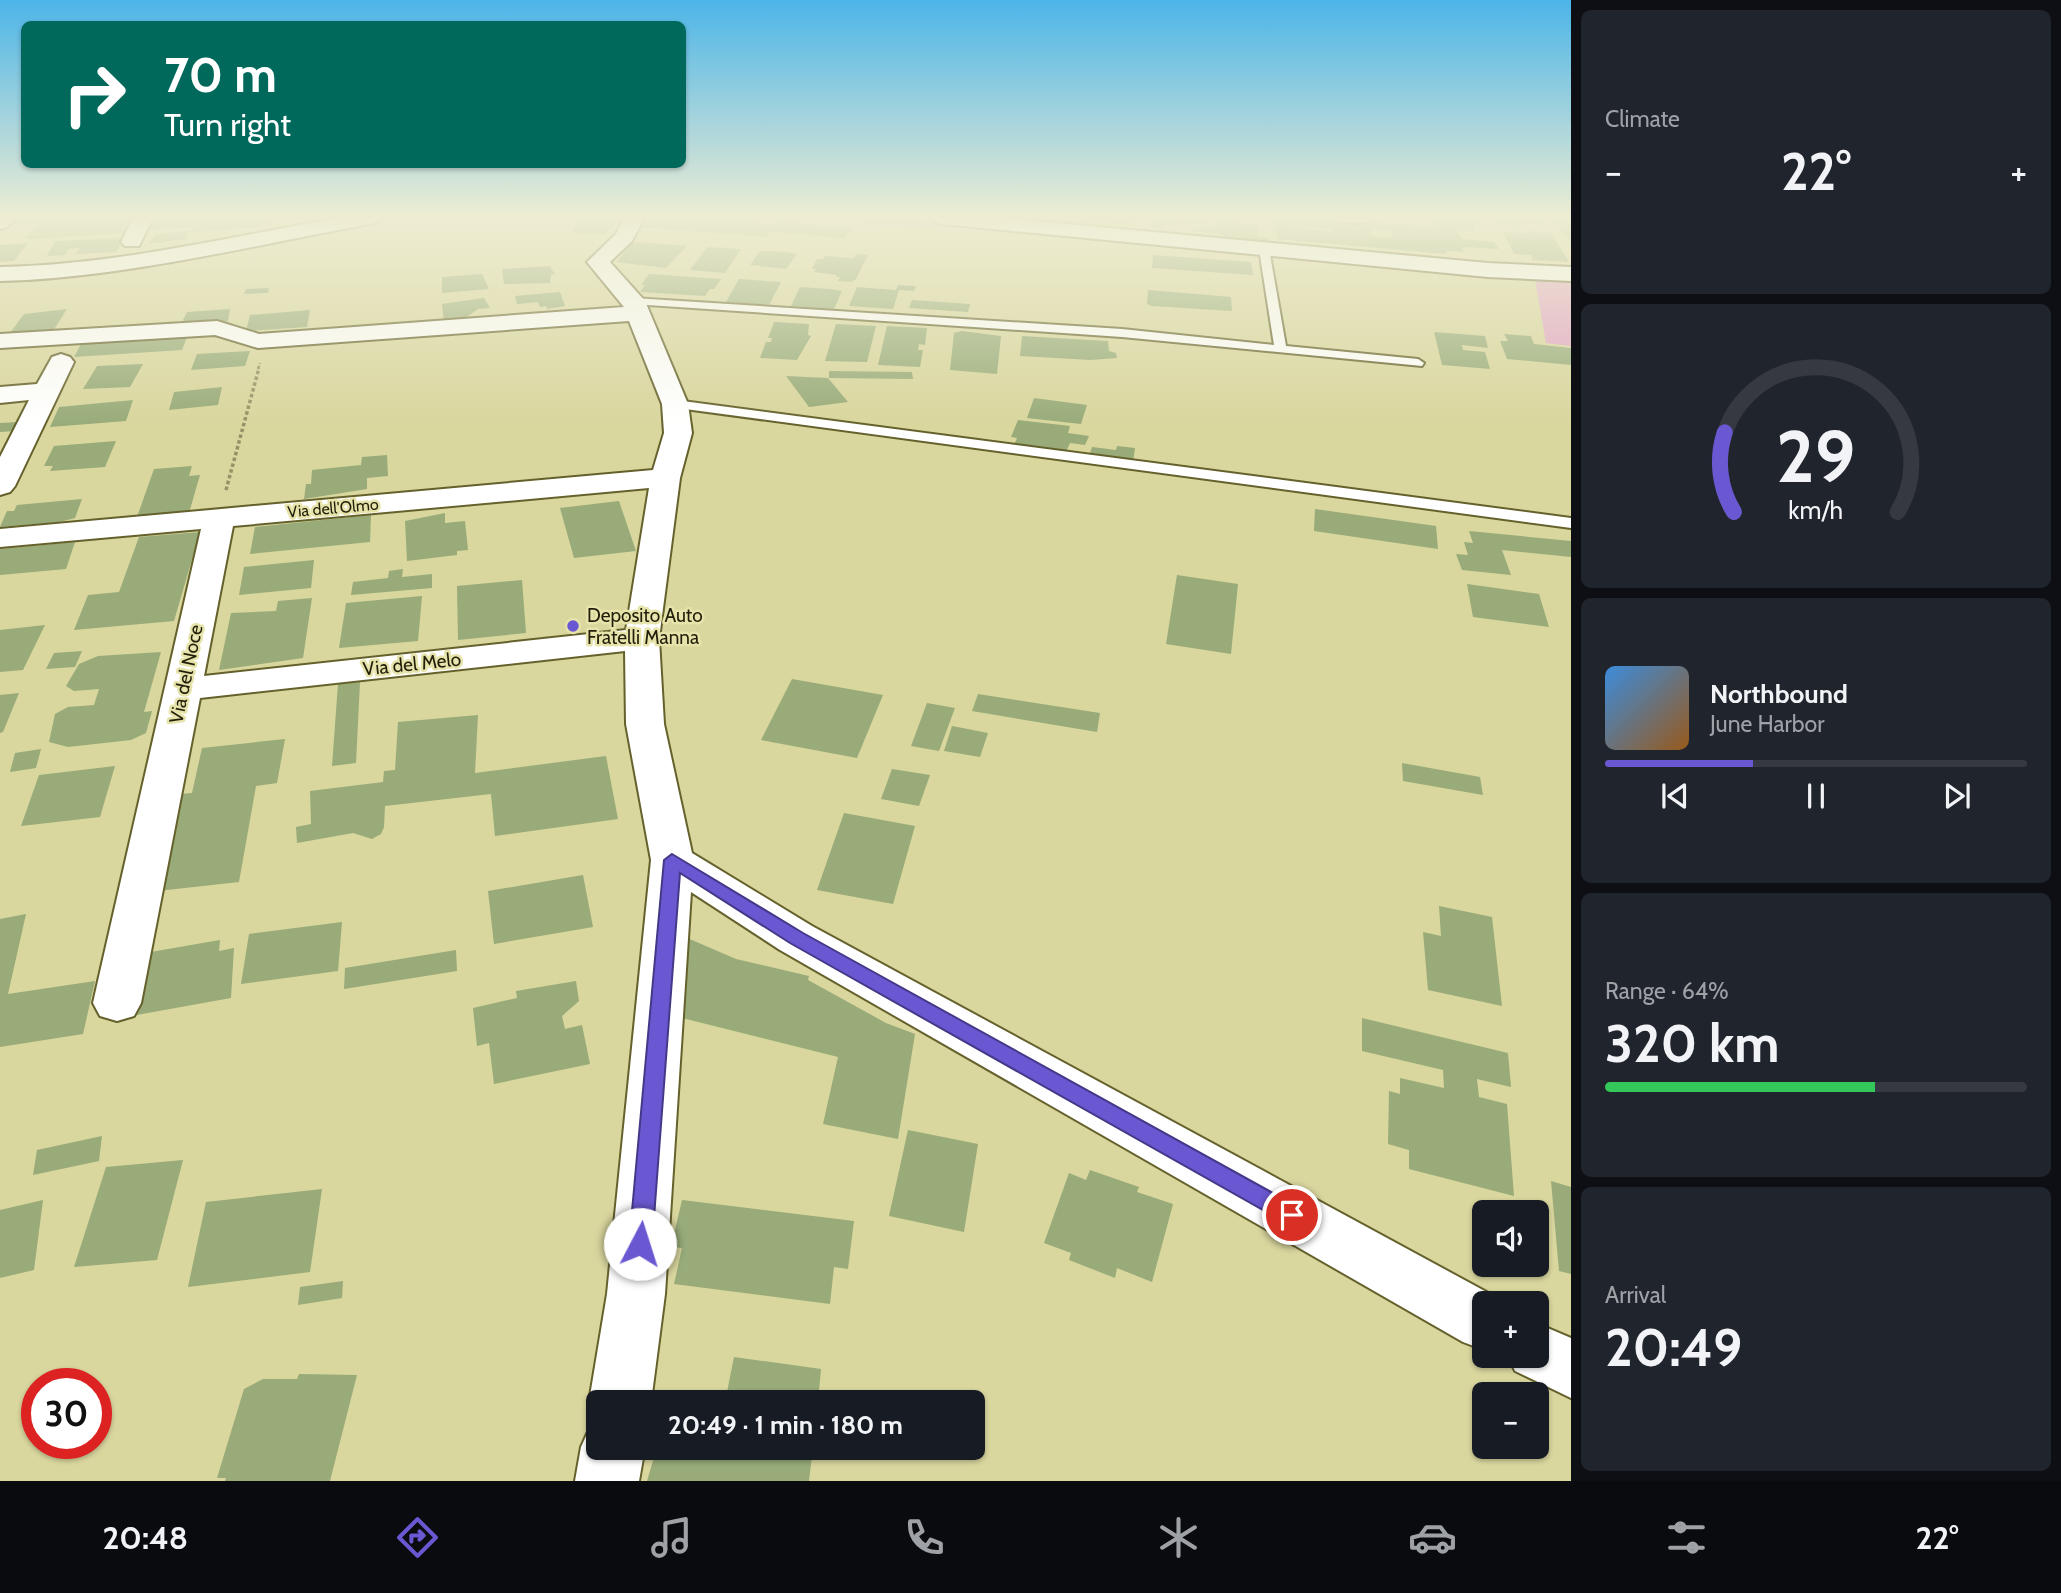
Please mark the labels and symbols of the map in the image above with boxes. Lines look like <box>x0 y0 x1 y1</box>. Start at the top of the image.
street label: Via dell'Olmo <box>287 495 379 521</box>
place label: Deposito Auto Fratelli Manna <box>587 604 703 649</box>
marker: Deposito Auto Fratelli Manna <box>565 618 581 634</box>
street label: Via del Noce <box>164 622 208 726</box>
street label: Via del Melo <box>362 647 462 681</box>
pin <box>1262 1185 1322 1245</box>
position arrow <box>603 1207 677 1281</box>
speed limit sign: 30 <box>21 1368 112 1459</box>

